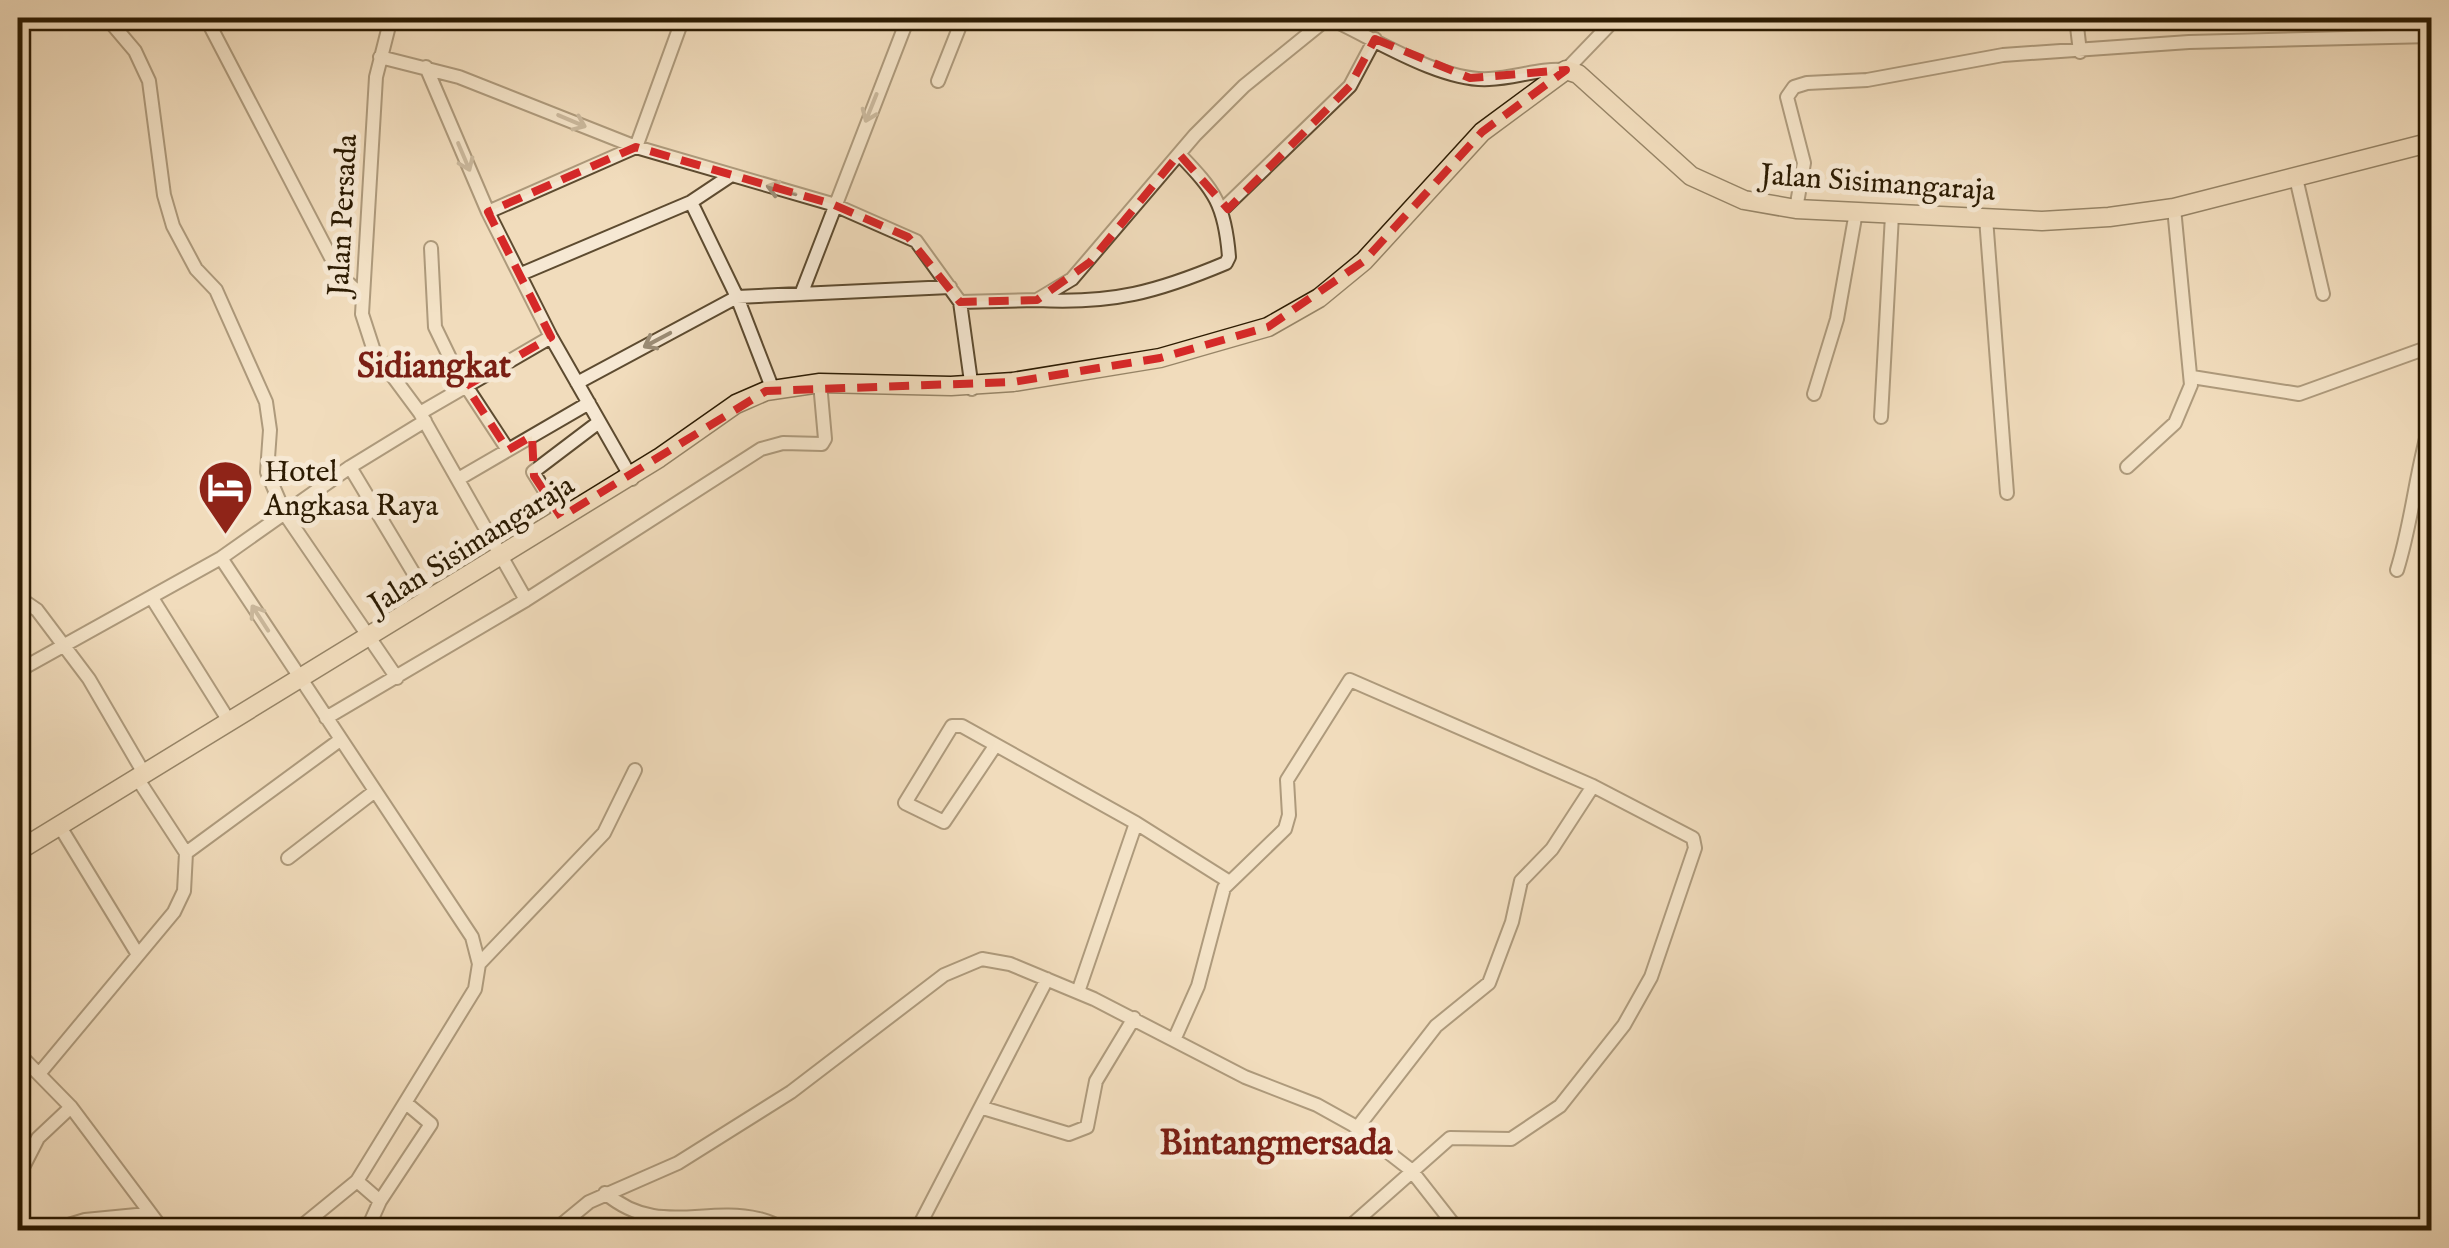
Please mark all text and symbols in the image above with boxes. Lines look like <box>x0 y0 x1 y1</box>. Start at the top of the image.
one-way arrow <box>861 92 879 123</box>
one-way arrow <box>556 113 586 131</box>
street label: Jalan Persada <box>321 133 367 300</box>
one-way arrow <box>457 141 475 172</box>
street label: Jalan Sisimangaraja <box>1756 157 1997 211</box>
one-way arrow <box>766 180 797 199</box>
one-way arrow <box>643 331 673 350</box>
district label: Sidiangkat <box>357 345 511 390</box>
place label: Hotel Angkasa Raya <box>263 454 438 526</box>
hotel icon: Hotel Angkasa Raya <box>195 458 255 537</box>
street label: Jalan Sisimangaraja <box>360 467 582 626</box>
one-way arrow <box>250 605 270 632</box>
district label: Bintangmersada <box>1160 1122 1393 1167</box>

